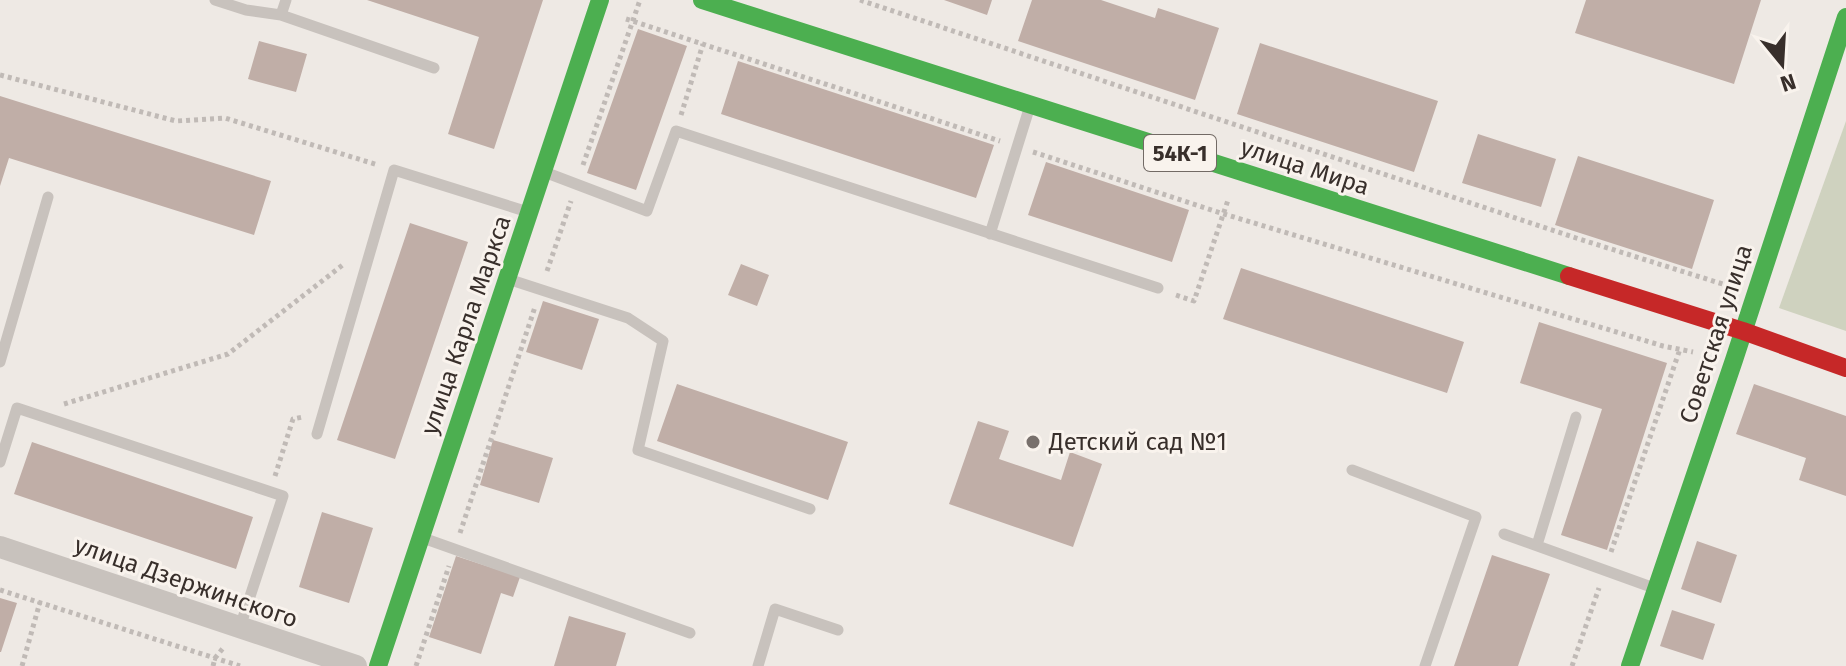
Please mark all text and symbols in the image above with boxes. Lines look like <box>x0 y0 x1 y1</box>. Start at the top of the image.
north arrow <box>1742 24 1822 104</box>
text: N <box>1777 67 1799 98</box>
street label: улица Мира <box>1237 133 1373 201</box>
road number: 54К-1 <box>1144 135 1216 171</box>
street label: улица Карла Маркса <box>415 212 517 438</box>
street label: Советская улица <box>1674 241 1758 427</box>
place label: Детский сад №1 <box>1048 428 1227 456</box>
marker: Детский сад №1 <box>1024 433 1042 451</box>
street label: улица Дзержинского <box>71 531 301 633</box>

